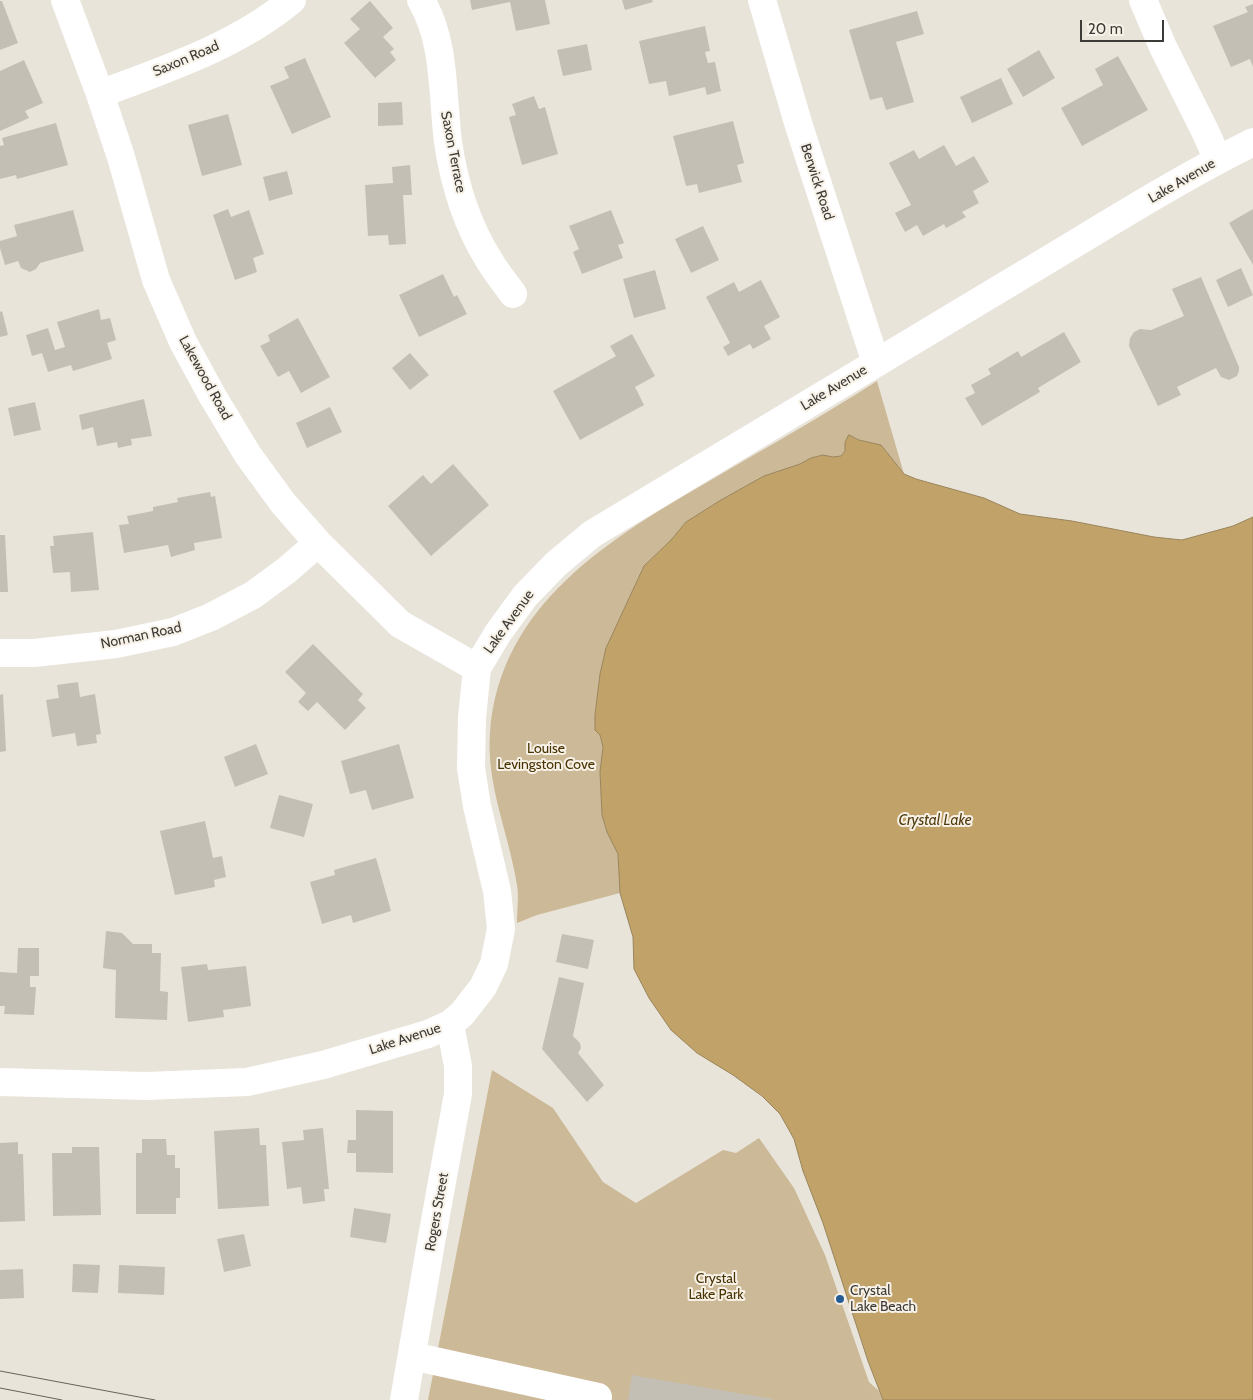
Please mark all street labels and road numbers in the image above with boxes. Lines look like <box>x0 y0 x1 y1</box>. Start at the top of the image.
street label: Saxon Road <box>150 38 222 80</box>
street label: Saxon Terrace <box>437 110 469 194</box>
street label: Berwick Road <box>797 142 837 222</box>
street label: Lake Avenue <box>1146 155 1218 207</box>
street label: Lakewood Road <box>175 333 235 423</box>
street label: Lake Avenue <box>798 362 870 414</box>
street label: Lake Avenue <box>480 587 538 657</box>
street label: Norman Road <box>99 619 183 653</box>
street label: Lake Avenue <box>367 1020 443 1058</box>
street label: Rogers Street <box>422 1171 452 1253</box>

